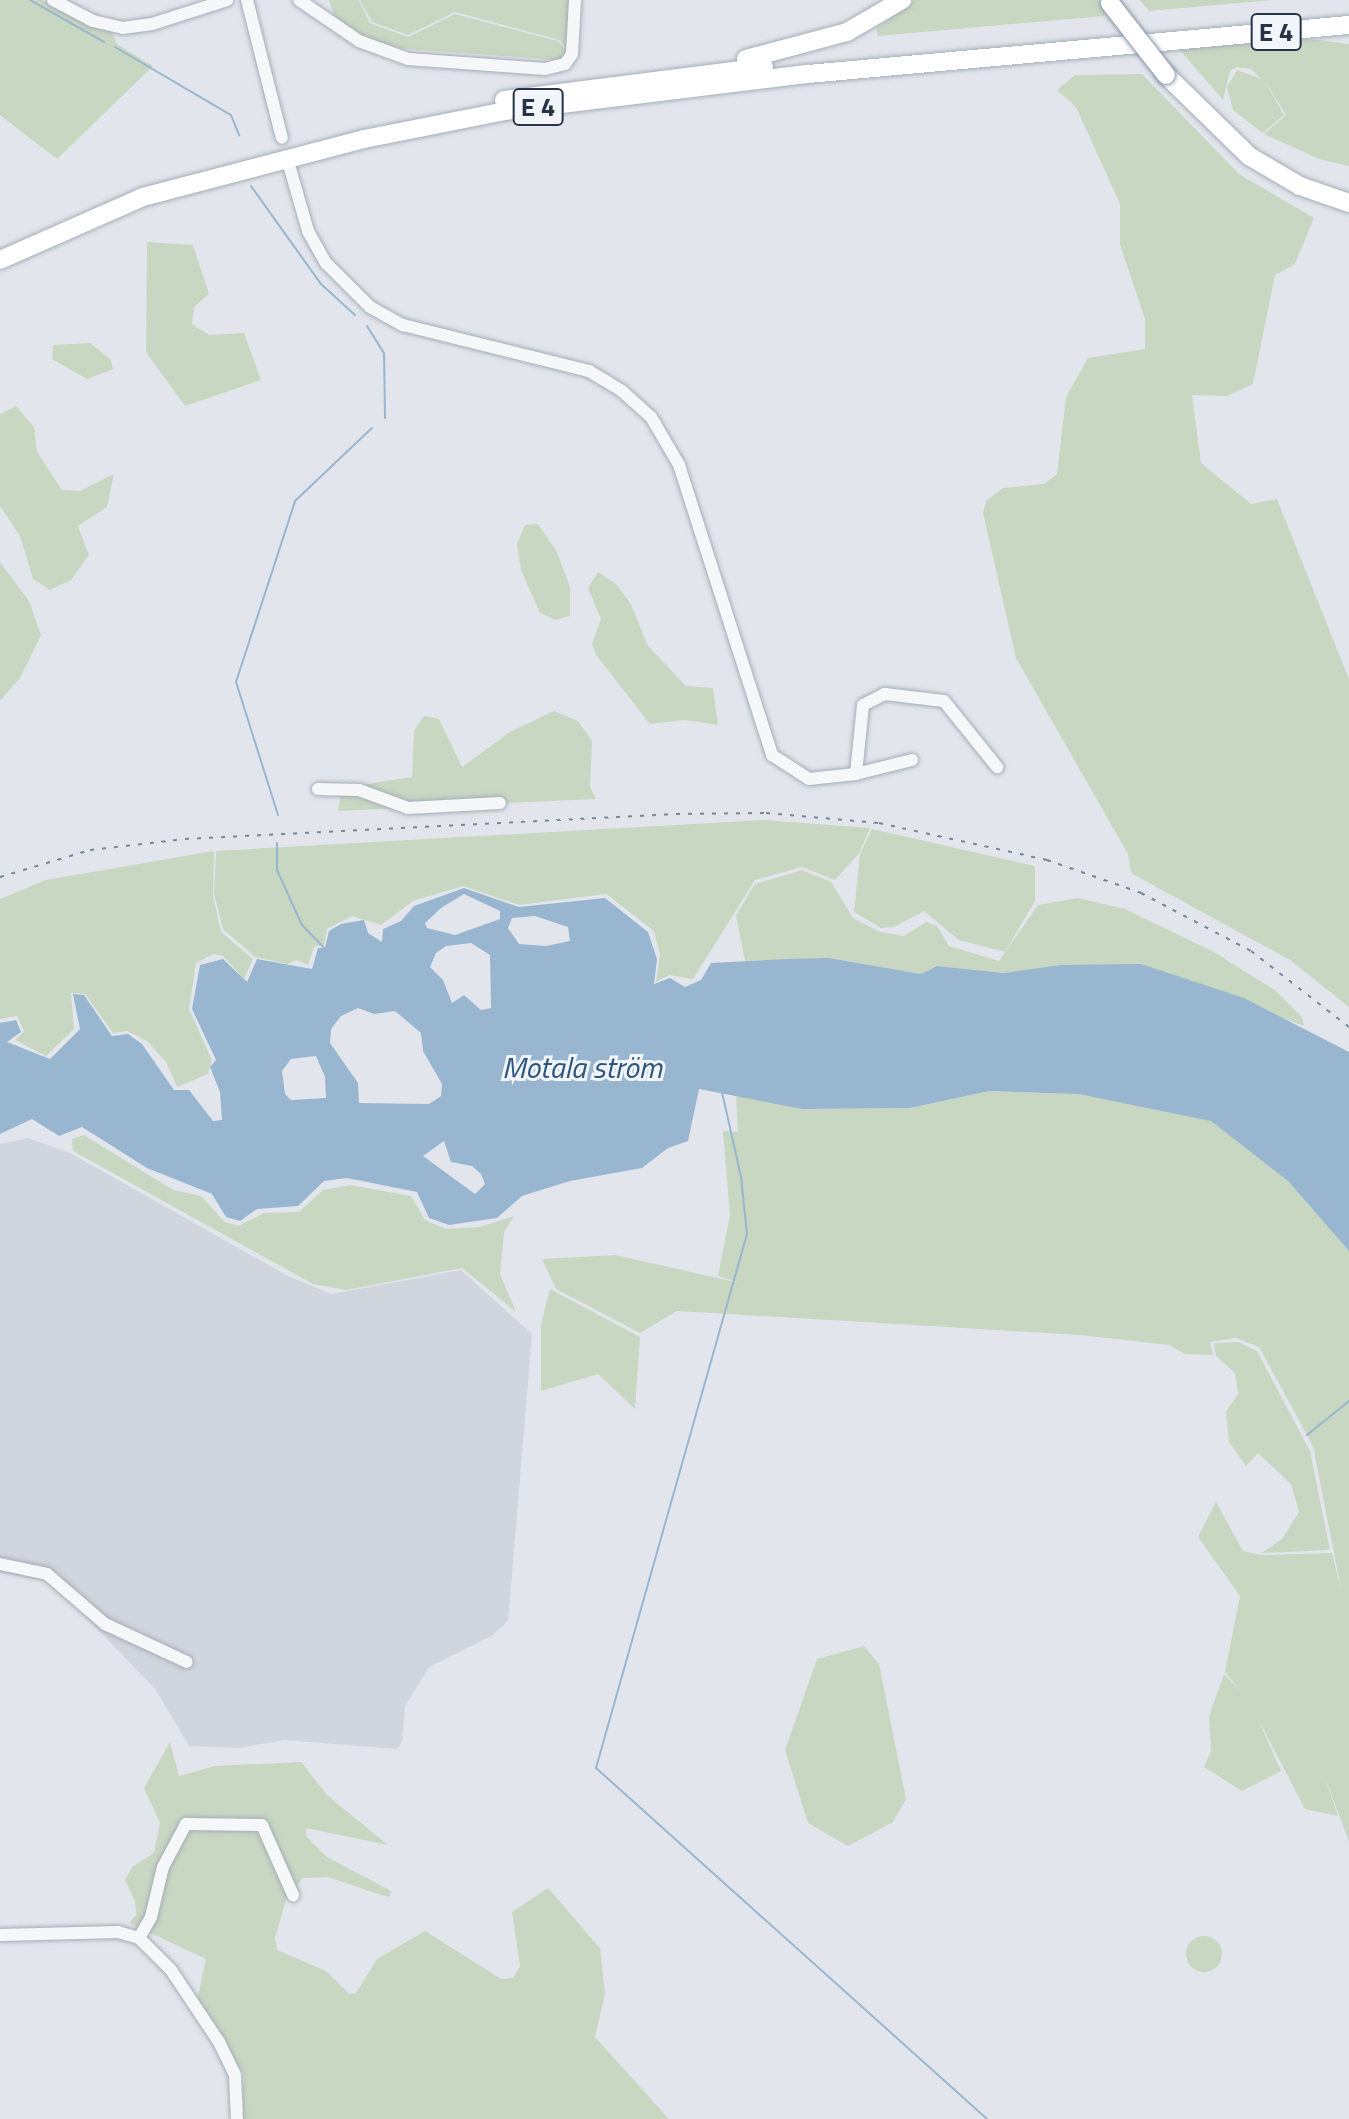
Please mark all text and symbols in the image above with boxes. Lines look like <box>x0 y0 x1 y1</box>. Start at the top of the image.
road number: E 4 <box>1250 10 1302 54</box>
road number: E 4 <box>512 85 564 129</box>
water label: Motala ström <box>502 1049 662 1085</box>

